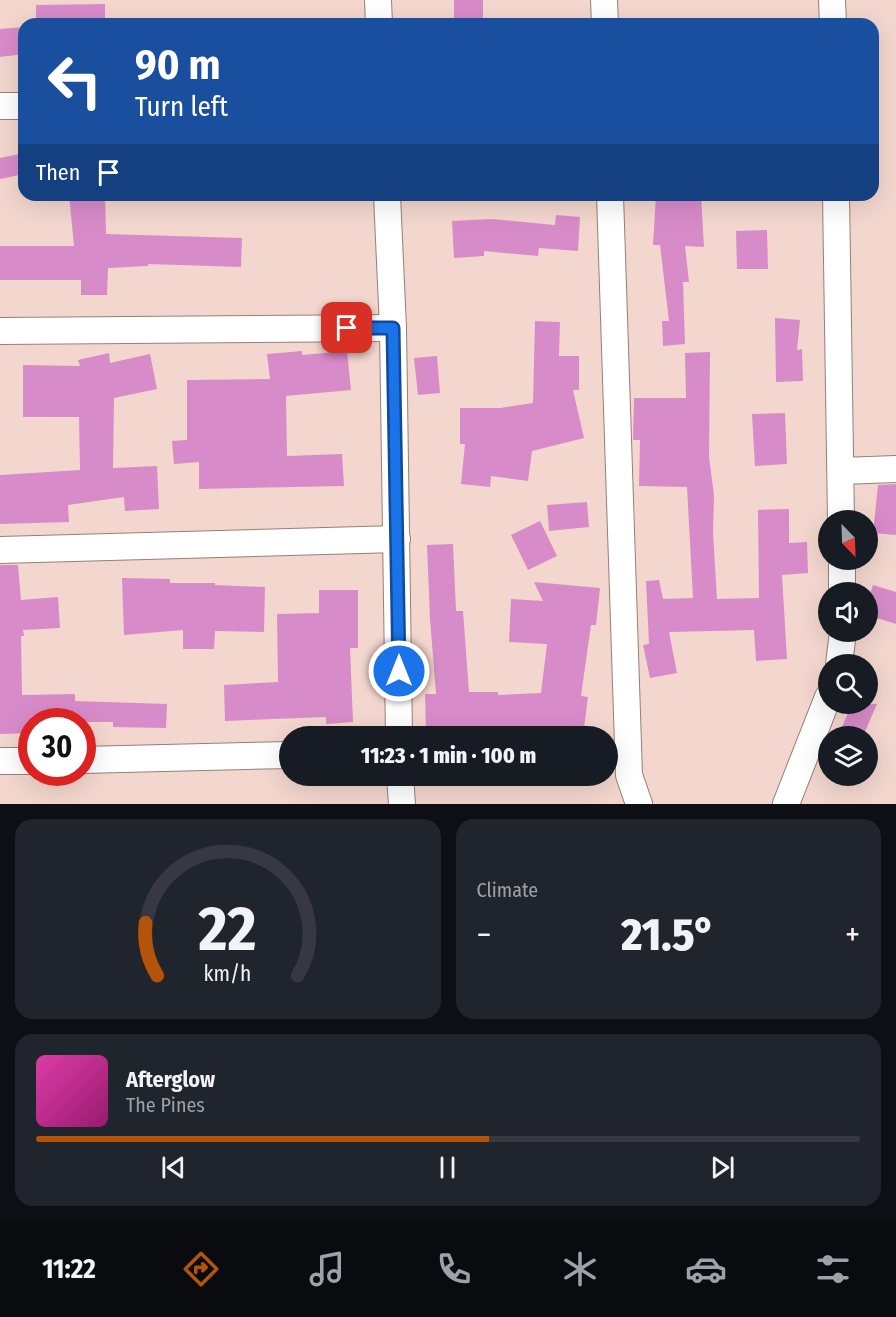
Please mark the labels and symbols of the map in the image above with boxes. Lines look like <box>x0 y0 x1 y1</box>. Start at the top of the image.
pin <box>321 302 372 353</box>
north arrow <box>818 510 878 570</box>
position arrow <box>367 639 431 703</box>
speed limit sign: 30 <box>18 708 96 786</box>

